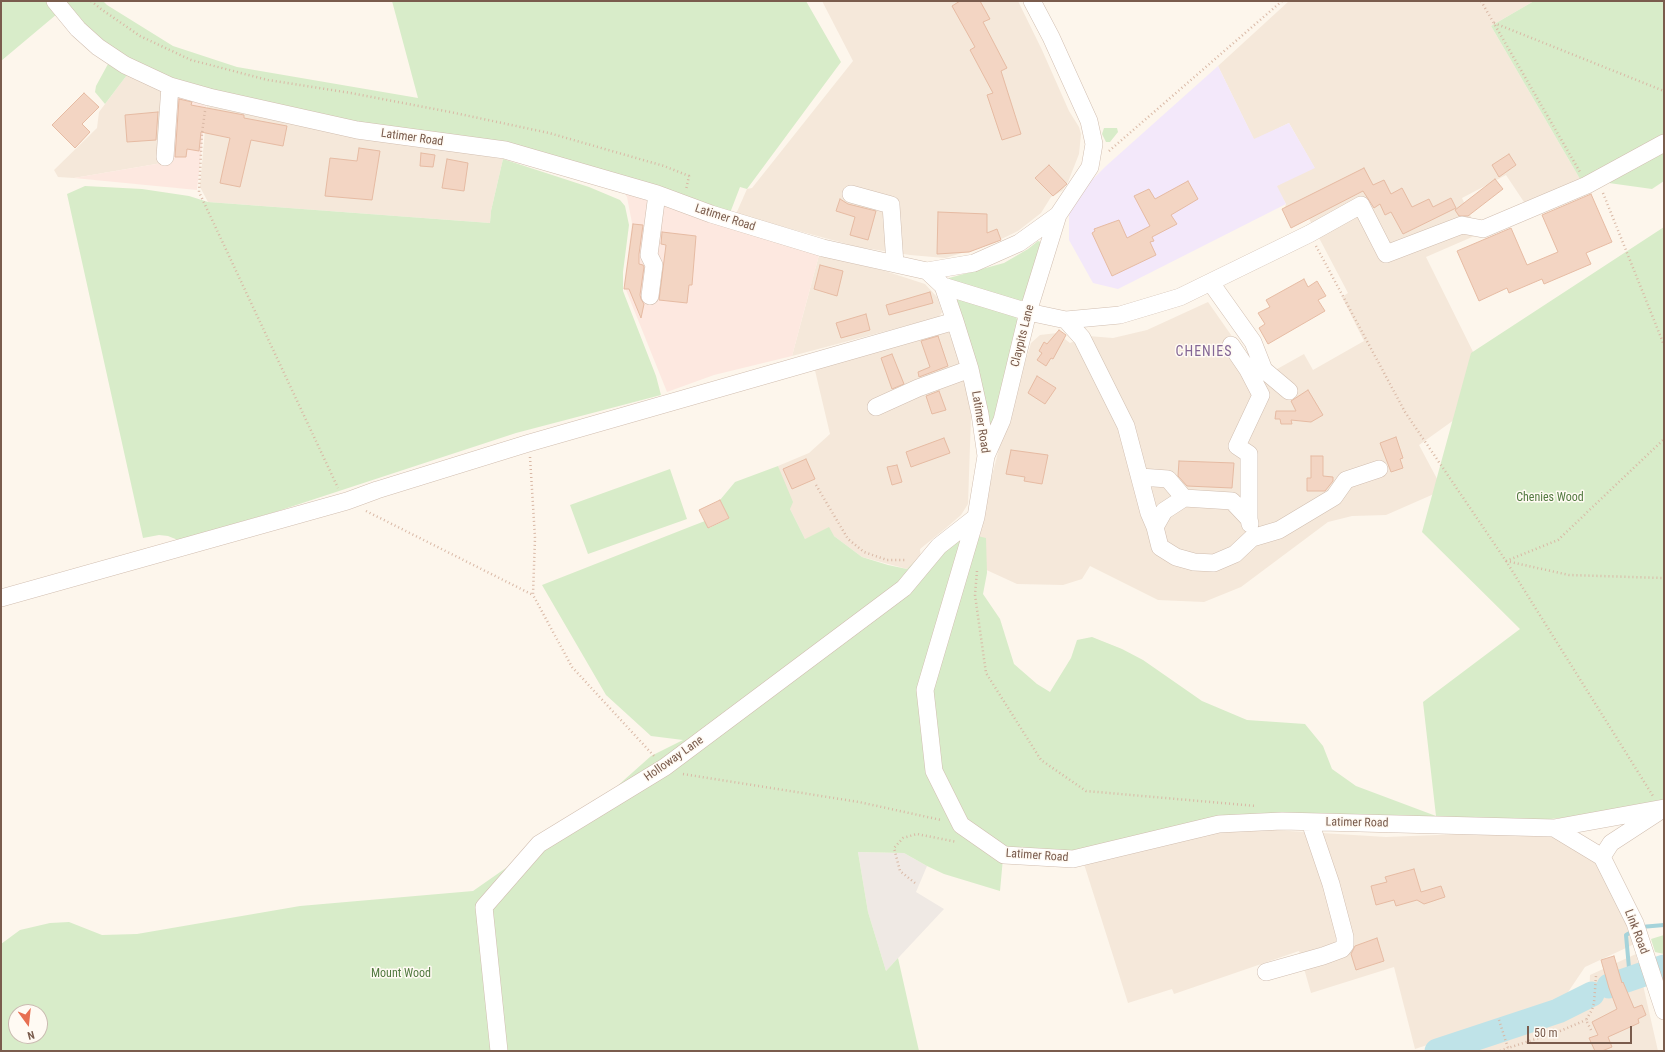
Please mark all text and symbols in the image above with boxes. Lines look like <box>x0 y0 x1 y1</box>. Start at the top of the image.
street label: Latimer Road <box>380 126 444 150</box>
street label: Latimer Road <box>693 201 757 235</box>
street label: Claypits Lane <box>1008 303 1038 369</box>
district label: CHENIES <box>1176 344 1232 360</box>
street label: Latimer Road <box>968 390 992 454</box>
park label: Chenies Wood <box>1516 491 1584 505</box>
street label: Holloway Lane <box>642 733 706 785</box>
street label: Latimer Road <box>1325 815 1389 831</box>
street label: Latimer Road <box>1005 847 1069 865</box>
street label: Link Road <box>1621 908 1651 956</box>
park label: Mount Wood <box>371 967 431 981</box>
north arrow <box>8 1004 48 1044</box>
scale bar <box>1529 1018 1634 1044</box>
text: 50 m <box>1534 1026 1558 1040</box>
text: N <box>26 1028 36 1042</box>

